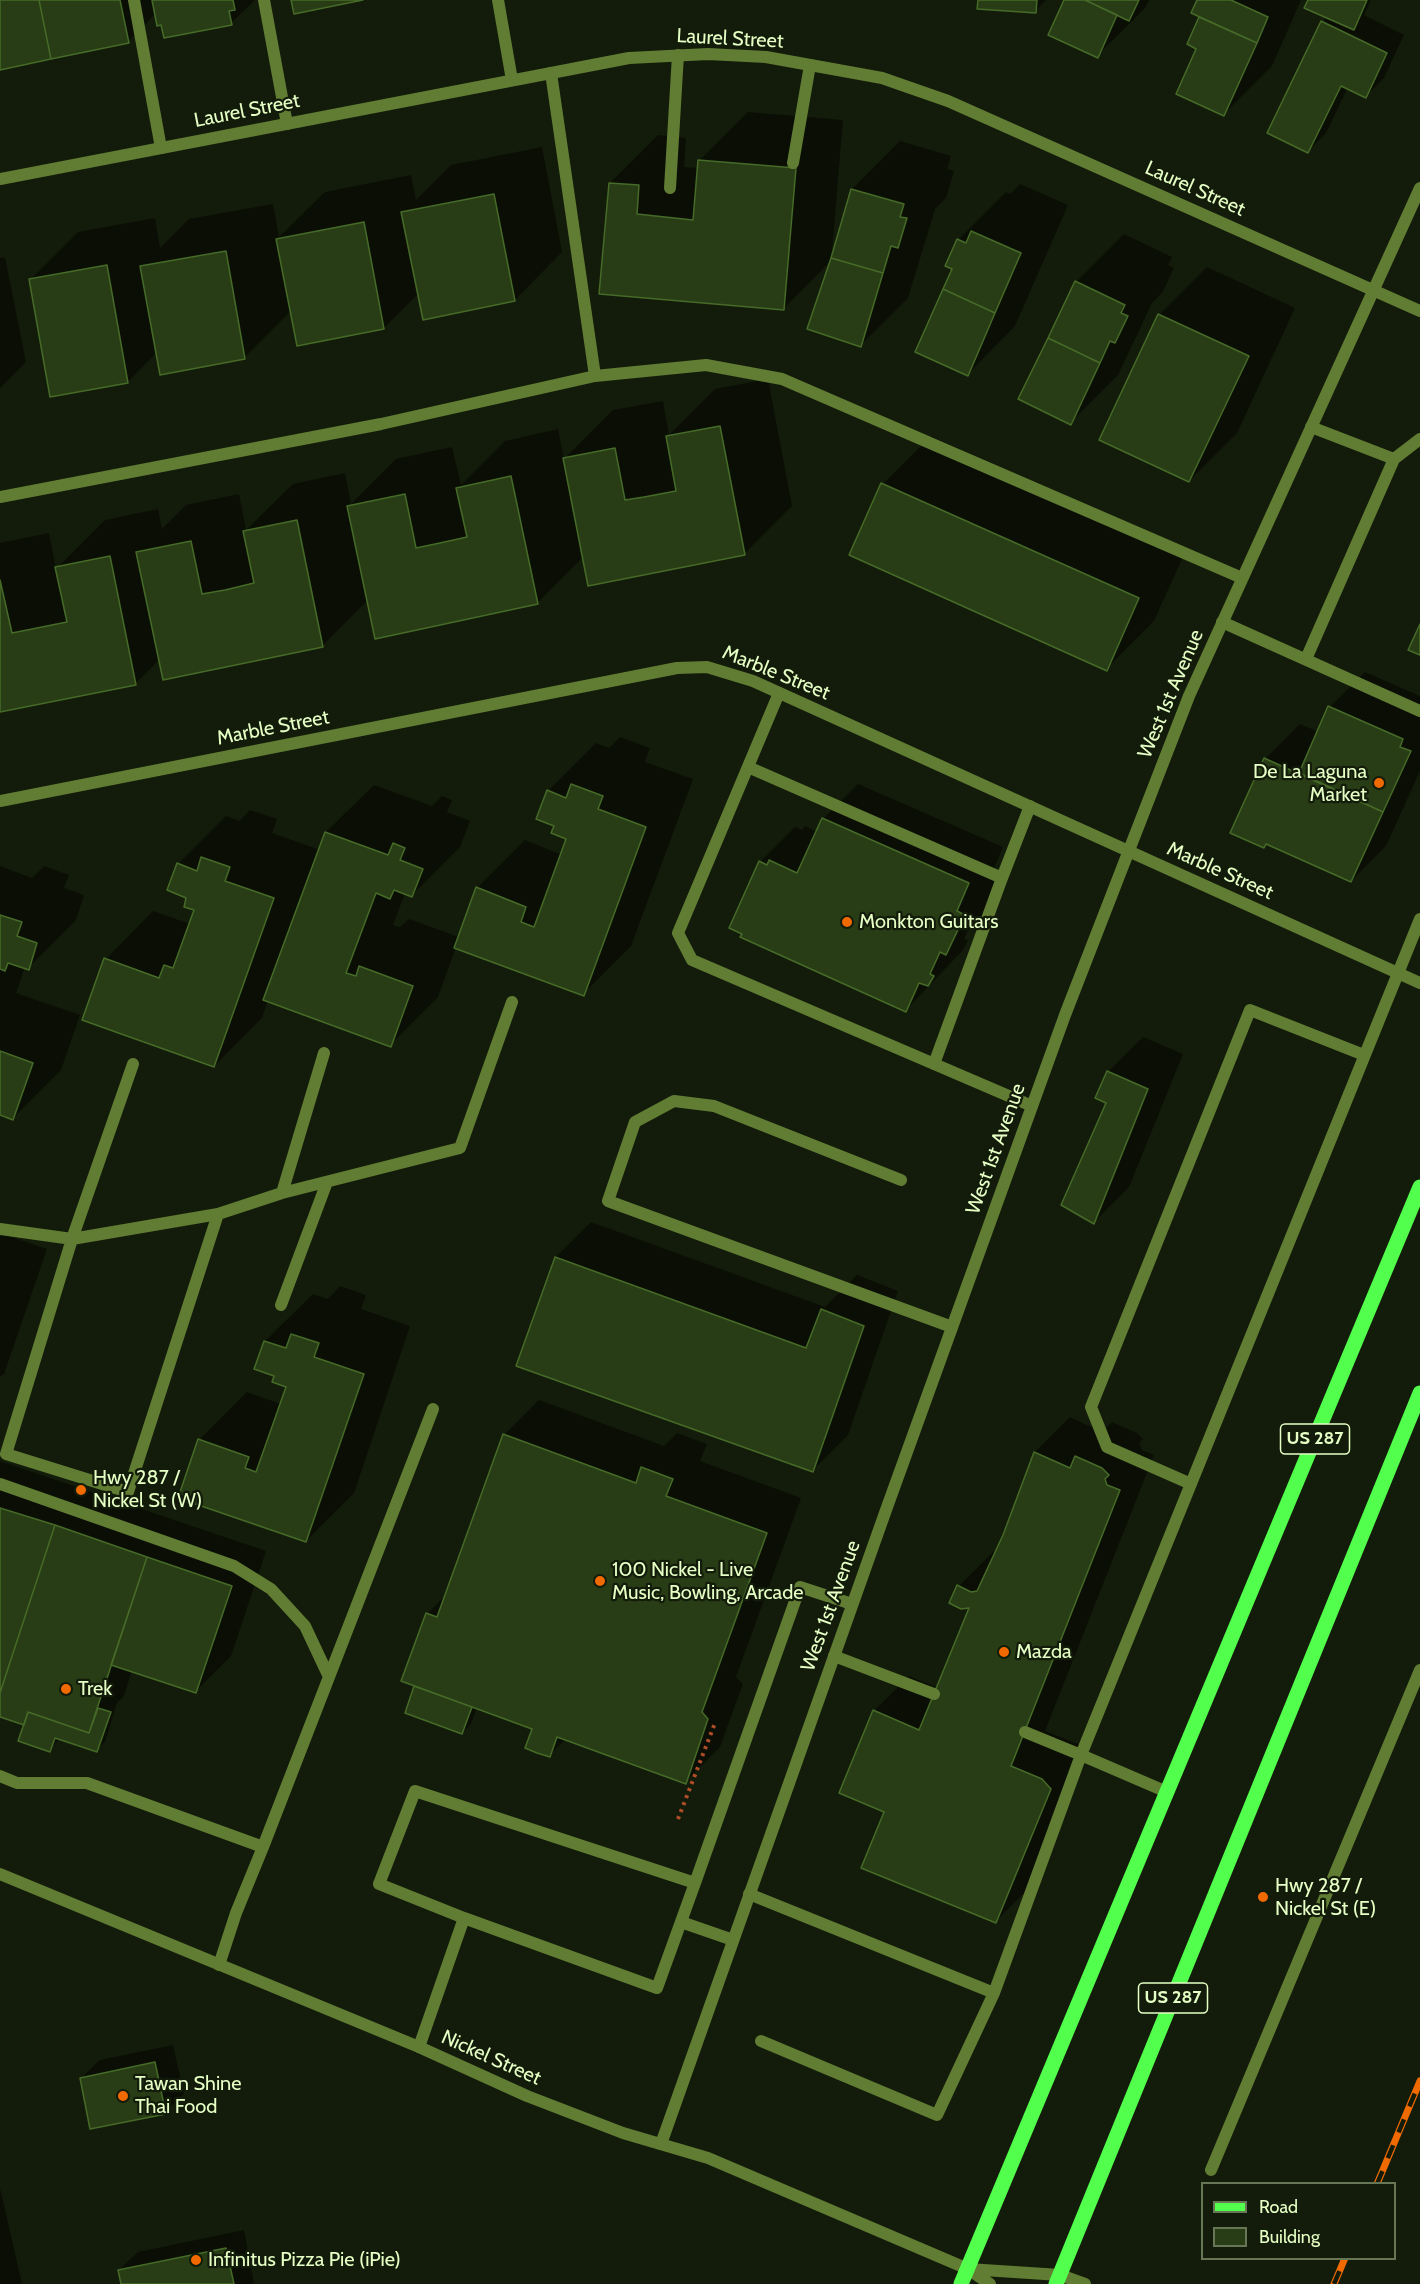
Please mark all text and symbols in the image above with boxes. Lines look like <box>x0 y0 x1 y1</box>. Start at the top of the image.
street label: Laurel Street <box>676 24 784 54</box>
street label: Laurel Street <box>192 89 302 133</box>
street label: Laurel Street <box>1141 156 1249 222</box>
street label: West 1st Avenue <box>1133 626 1209 762</box>
street label: Marble Street <box>719 641 833 705</box>
street label: Marble Street <box>215 705 331 751</box>
place label: De La Laguna Market <box>1253 760 1367 807</box>
marker: De La Laguna Market <box>1372 776 1386 790</box>
street label: Marble Street <box>1163 837 1277 905</box>
place label: Monkton Guitars <box>859 910 998 934</box>
marker: Monkton Guitars <box>840 915 854 929</box>
street label: West 1st Avenue <box>961 1080 1031 1218</box>
road number: US 287 <box>1280 1424 1350 1454</box>
place label: Hwy 287 / Nickel St (W) <box>93 1466 202 1513</box>
marker: Hwy 287 / Nickel St (W) <box>74 1483 88 1497</box>
street label: West 1st Avenue <box>796 1537 866 1675</box>
place label: 100 Nickel - Live Music, Bowling, Arcade <box>612 1558 804 1605</box>
marker: 100 Nickel - Live Music, Bowling, Arcade <box>593 1574 607 1588</box>
place label: Mazda <box>1016 1640 1072 1664</box>
marker: Mazda <box>997 1645 1011 1659</box>
place label: Trek <box>78 1677 112 1701</box>
marker: Trek <box>59 1682 73 1696</box>
place label: Hwy 287 / Nickel St (E) <box>1275 1874 1376 1921</box>
marker: Hwy 287 / Nickel St (E) <box>1256 1890 1270 1904</box>
road number: US 287 <box>1138 1983 1208 2013</box>
street label: Nickel Street <box>437 2025 545 2091</box>
place label: Tawan Shine Thai Food <box>135 2072 242 2119</box>
marker: Tawan Shine Thai Food <box>116 2089 130 2103</box>
legend <box>1201 2182 1396 2260</box>
text: Road <box>1259 2196 1298 2218</box>
text: Building <box>1259 2226 1320 2248</box>
place label: Infinitus Pizza Pie (iPie) <box>208 2248 401 2272</box>
marker: Infinitus Pizza Pie (iPie) <box>189 2253 203 2267</box>

